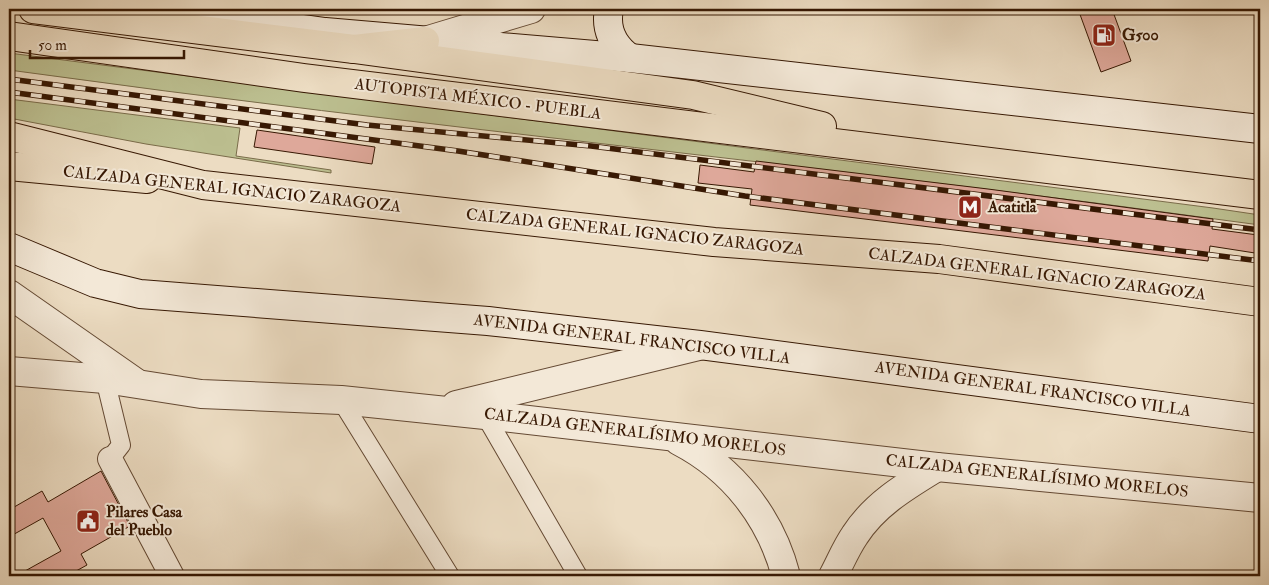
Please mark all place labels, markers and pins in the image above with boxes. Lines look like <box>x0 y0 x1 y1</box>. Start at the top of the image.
fuel station icon: G500 <box>1091 22 1117 48</box>
place label: G500 <box>1122 25 1159 45</box>
metro station icon: Acatitla <box>957 194 983 220</box>
place label: Acatitla <box>987 197 1037 217</box>
place label: Pilares Casa del Pueblo <box>106 502 182 540</box>
public building icon: Pilares Casa del Pueblo <box>75 508 101 534</box>

